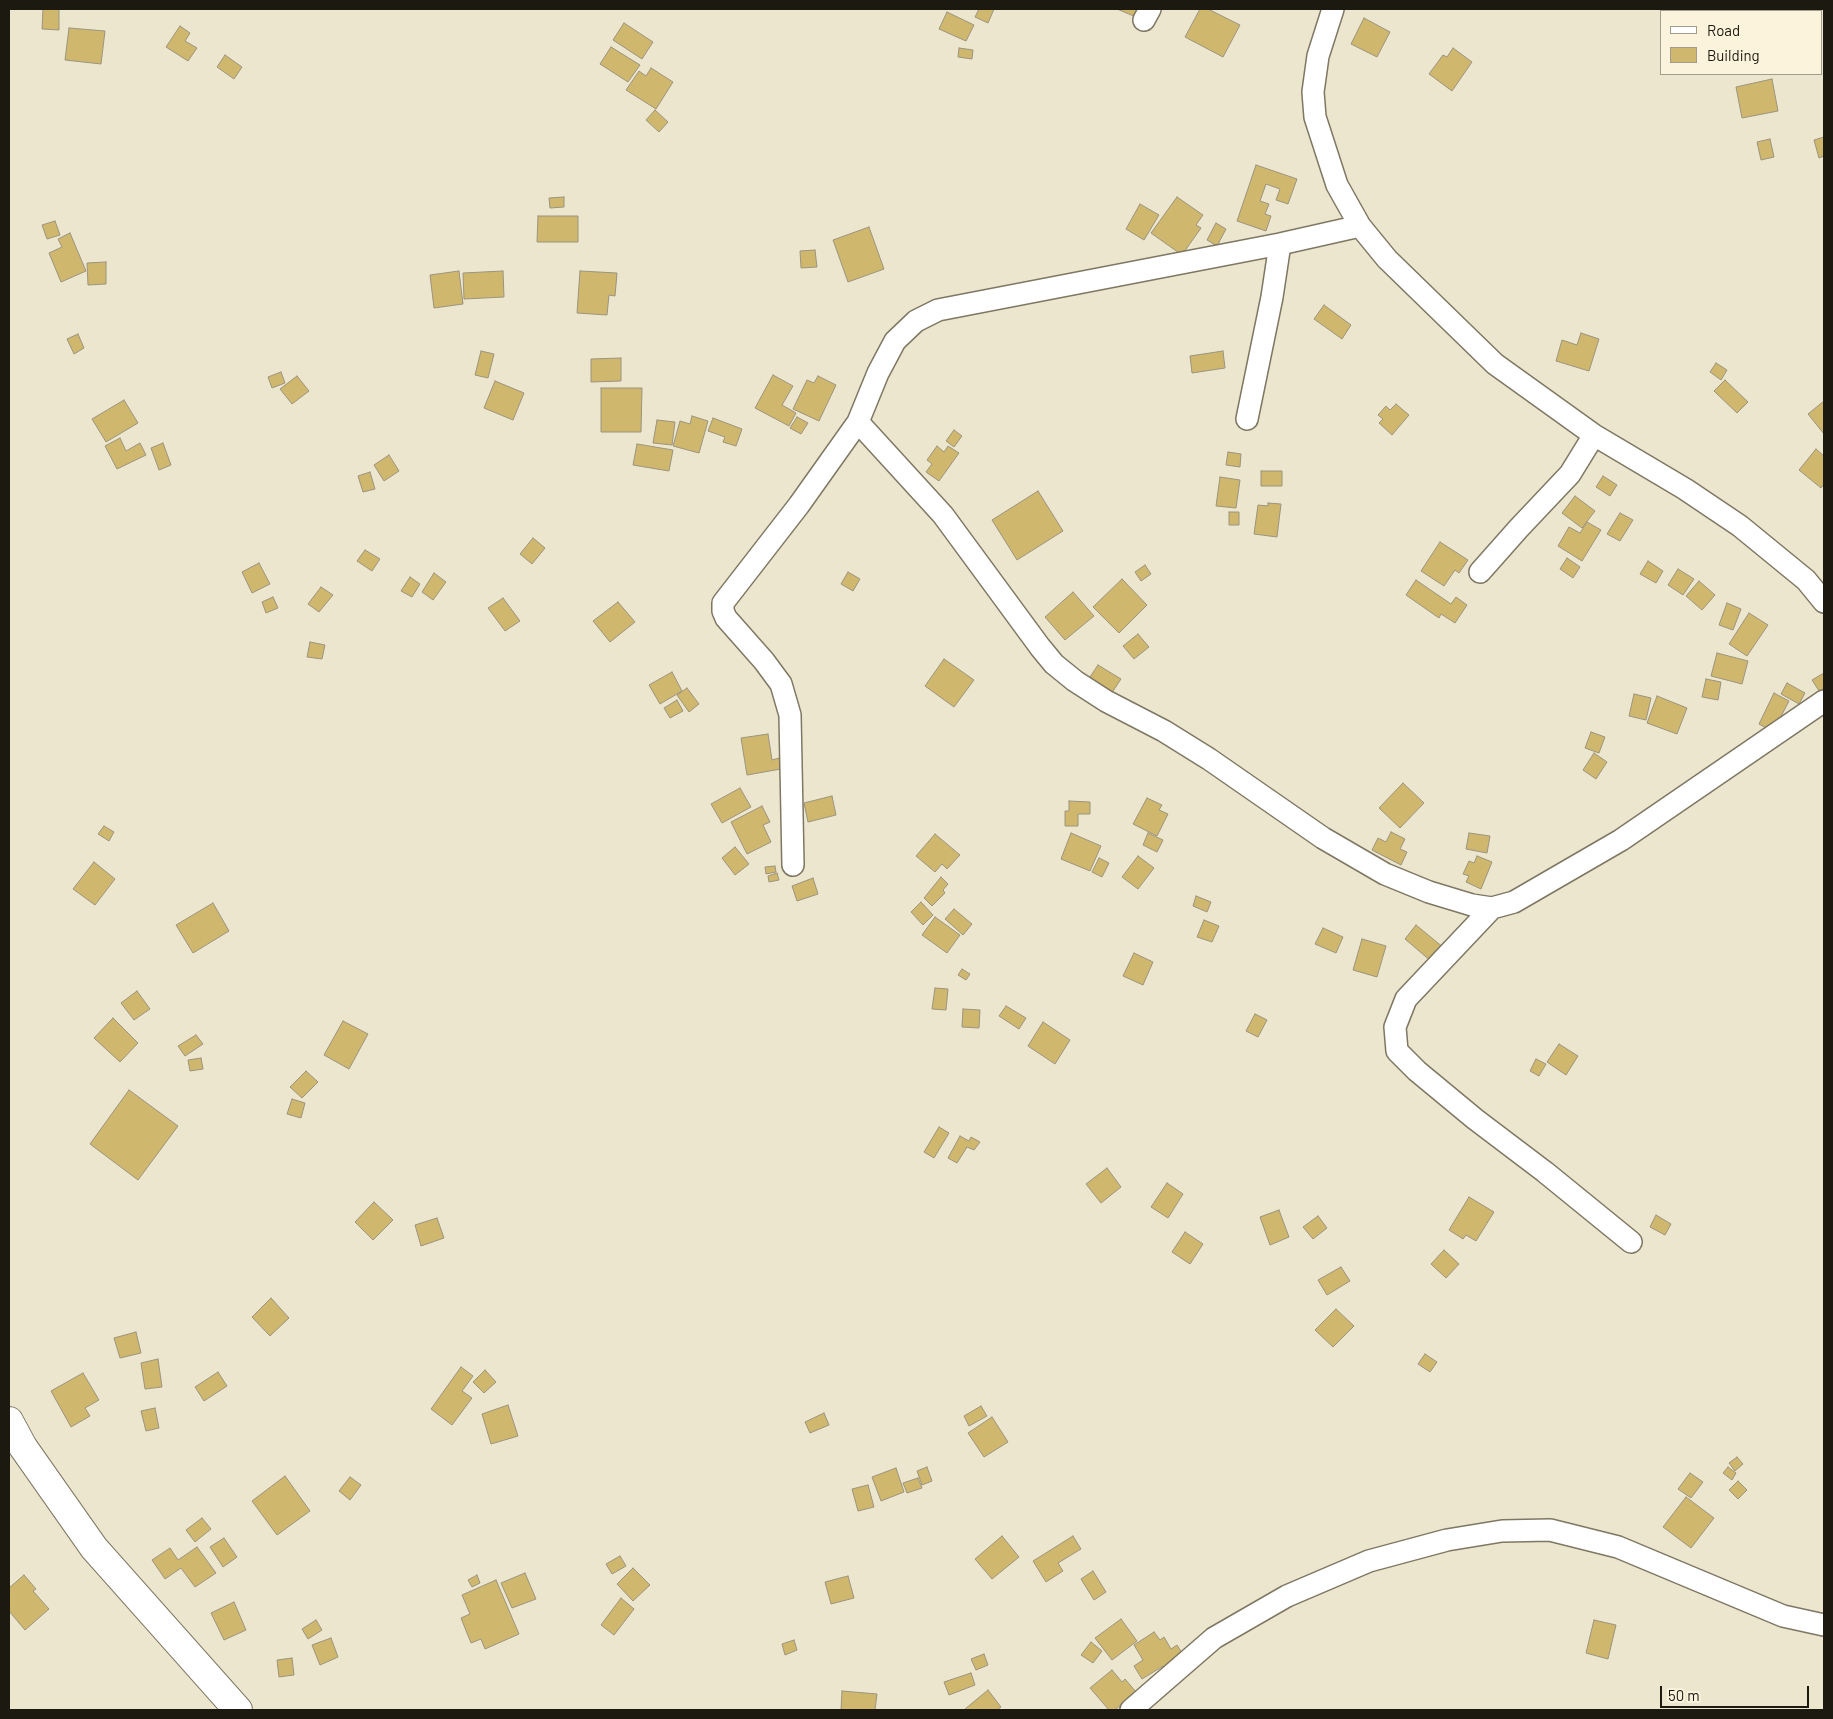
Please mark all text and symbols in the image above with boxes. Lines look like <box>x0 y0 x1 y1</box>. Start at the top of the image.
legend <box>1660 10 1823 75</box>
text: Road <box>1707 21 1740 39</box>
text: Building <box>1707 46 1760 64</box>
scale bar <box>1663 1676 1812 1708</box>
text: 50 m <box>1668 1686 1700 1704</box>

